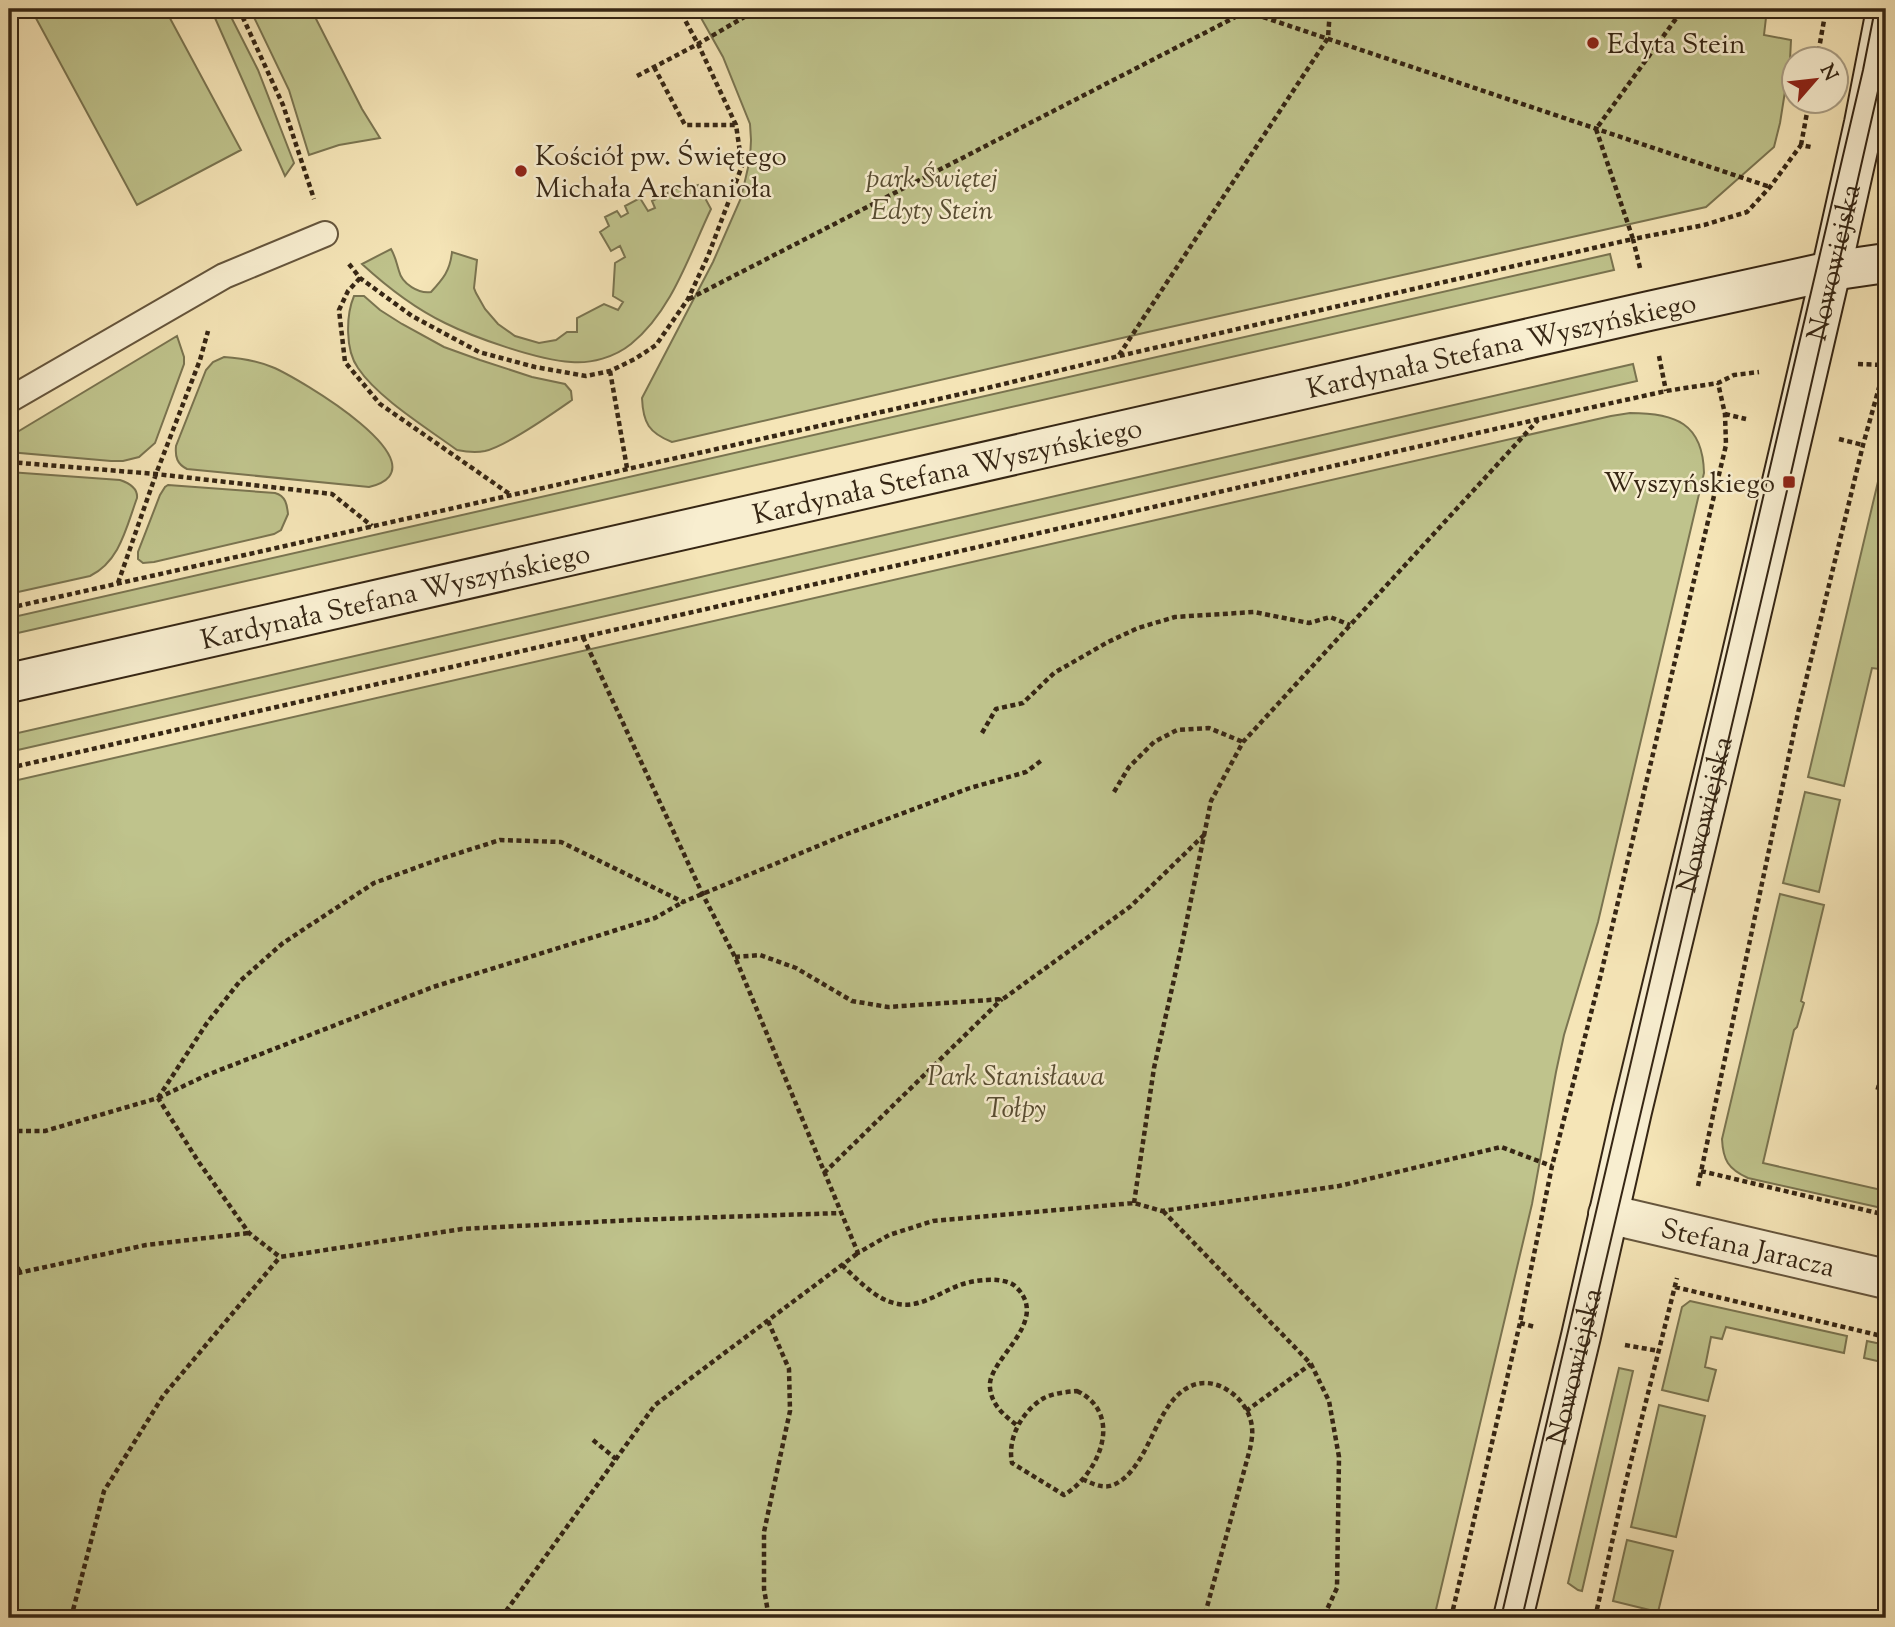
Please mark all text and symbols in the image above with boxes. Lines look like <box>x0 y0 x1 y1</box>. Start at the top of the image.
place label: Edyta Stein <box>1607 26 1746 66</box>
marker: Edyta Stein <box>1585 35 1601 51</box>
north arrow <box>1780 46 1850 116</box>
text: N <box>1812 60 1843 86</box>
place label: Kościół pw. Świętego Michała Archanioła <box>535 138 787 210</box>
park label: park Świętej Edyty Stein <box>866 160 998 232</box>
marker: Kościół pw. Świętego Michała Archanioła <box>513 163 529 179</box>
street label: Nowowiejska <box>1798 181 1873 345</box>
street label: Kardynała Stefana Wyszyńskiego <box>1303 284 1700 411</box>
street label: Kardynała Stefana Wyszyńskiego <box>749 410 1146 537</box>
place label: Wyszyńskiego <box>1604 465 1775 505</box>
marker: Wyszyńskiego <box>1781 474 1797 490</box>
street label: Kardynała Stefana Wyszyńskiego <box>197 535 594 662</box>
street label: Nowowiejska <box>1668 733 1745 897</box>
park label: Park Stanisława Tołpy <box>927 1058 1105 1130</box>
street label: Stefana Jaracza <box>1657 1210 1838 1289</box>
street label: Nowowiejska <box>1538 1285 1614 1449</box>

